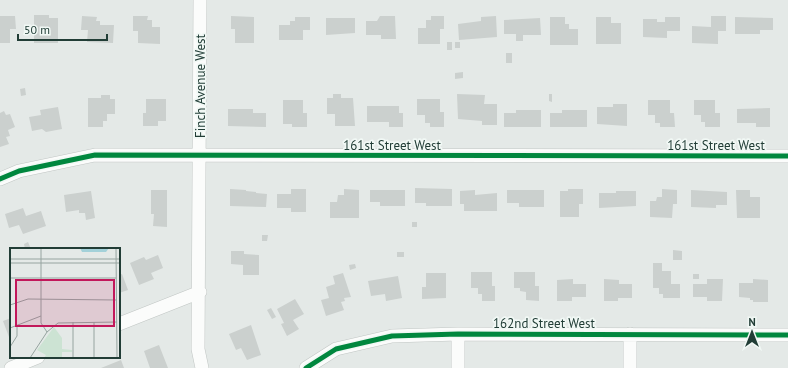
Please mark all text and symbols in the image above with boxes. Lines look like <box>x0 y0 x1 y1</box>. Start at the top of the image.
scale bar <box>18 16 107 42</box>
text: 50 m <box>24 22 50 37</box>
street label: Finch Avenue West <box>192 33 209 138</box>
street label: 161st Street West <box>343 137 441 154</box>
street label: 161st Street West <box>667 137 765 154</box>
inset map <box>10 248 120 358</box>
north arrow <box>732 312 772 352</box>
street label: 162nd Street West <box>493 315 596 332</box>
text: N <box>748 315 756 329</box>

